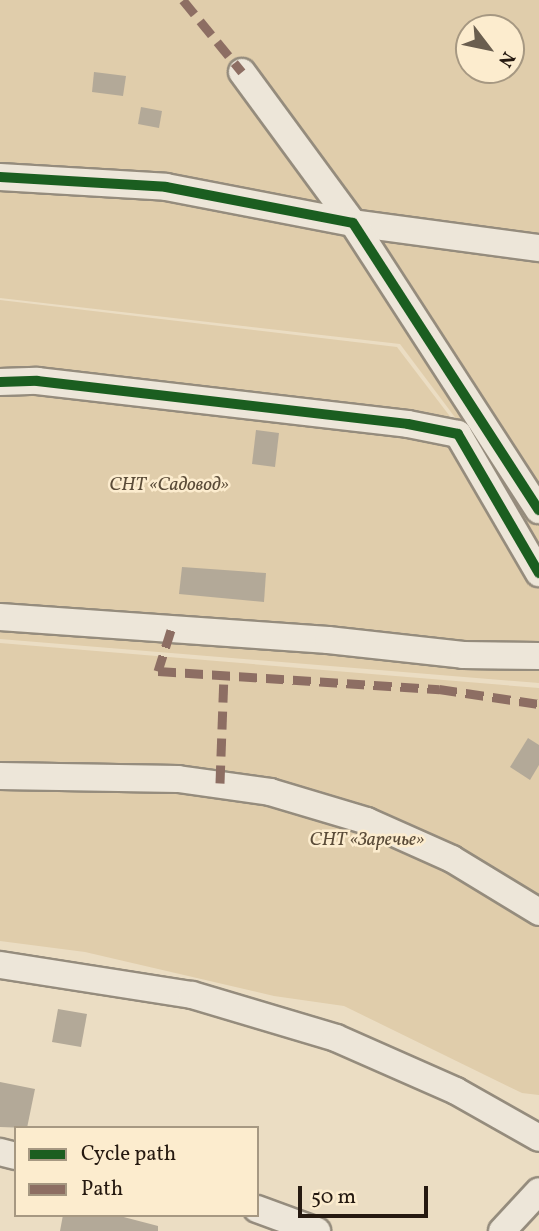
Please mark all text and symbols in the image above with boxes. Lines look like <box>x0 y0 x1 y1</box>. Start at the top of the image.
north arrow <box>455 14 525 84</box>
text: N <box>491 46 521 72</box>
park label: СНТ «Садовод» <box>109 475 229 497</box>
park label: СНТ «Заречье» <box>310 830 424 852</box>
legend <box>14 1126 259 1217</box>
text: Cycle path <box>81 1140 176 1169</box>
scale bar <box>301 1172 430 1216</box>
text: Path <box>81 1175 123 1204</box>
text: 50 m <box>311 1183 356 1212</box>

